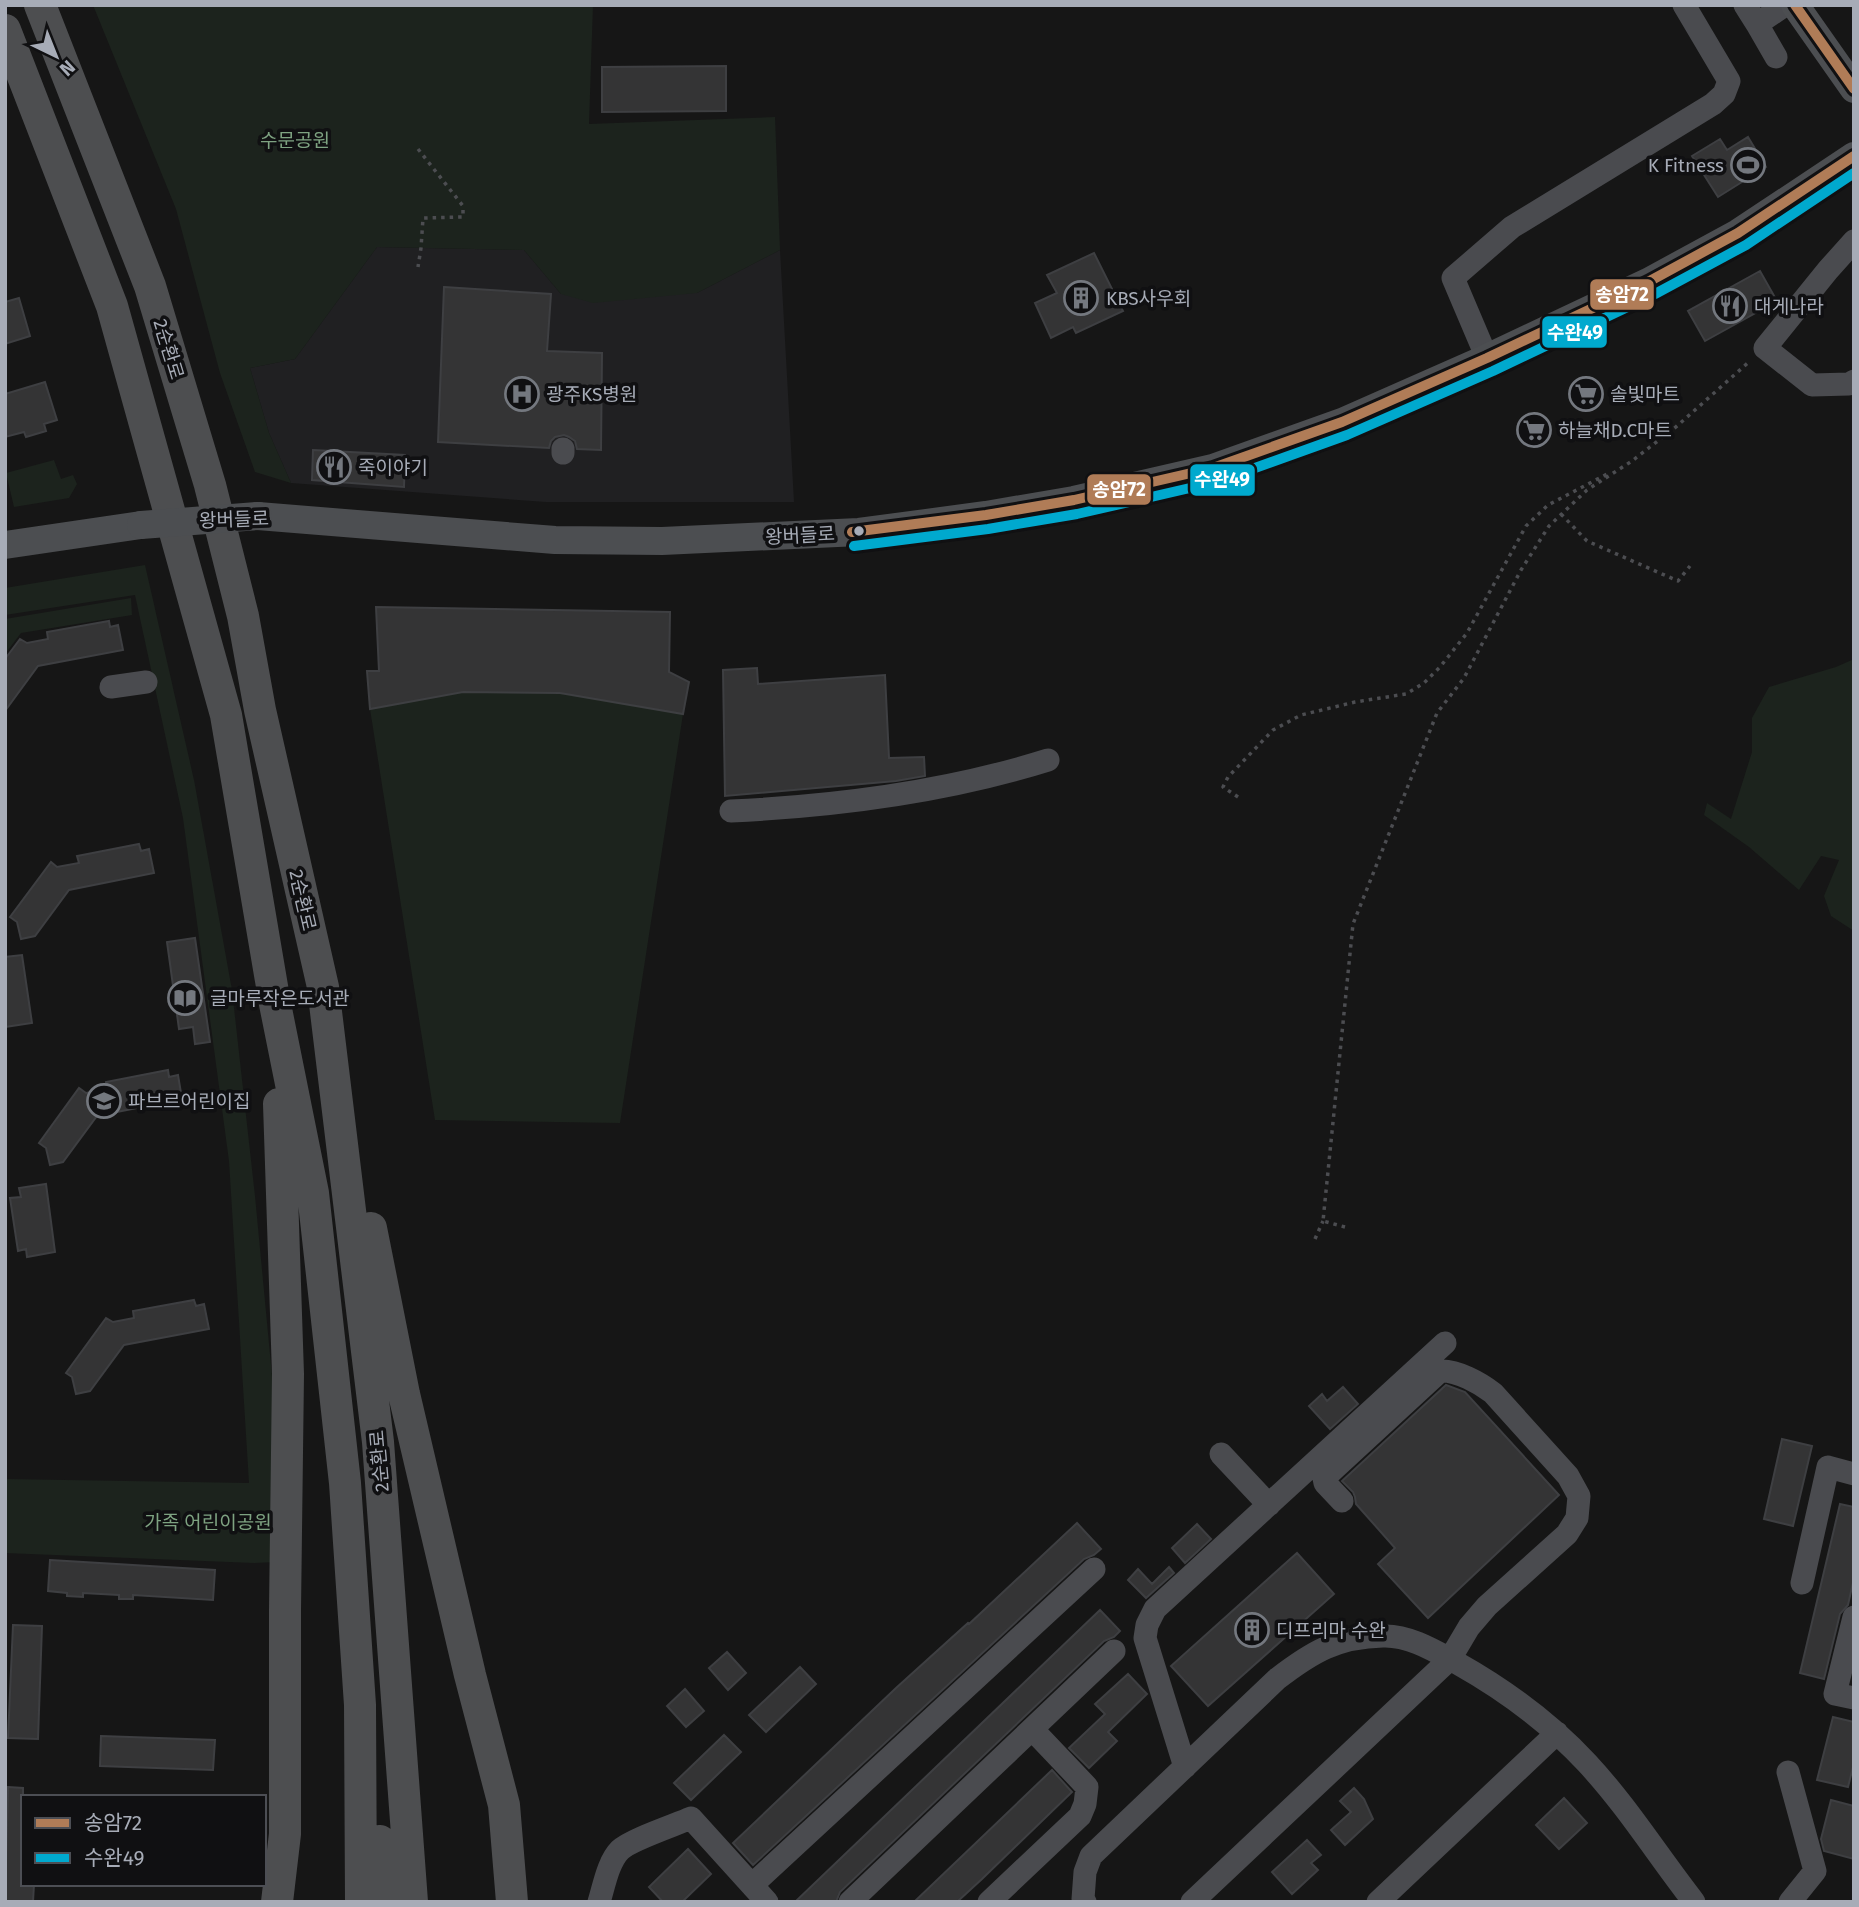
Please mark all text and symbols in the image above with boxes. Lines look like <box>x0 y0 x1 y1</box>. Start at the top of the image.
north arrow <box>21 21 91 91</box>
text: N <box>55 55 80 81</box>
park label: 수문공원 <box>260 129 330 152</box>
sports icon: K Fitness <box>1729 146 1767 184</box>
place label: K Fitness <box>1648 154 1724 177</box>
line badge: 송암72 <box>1589 278 1655 311</box>
building icon: KBS사우회 <box>1062 279 1100 317</box>
text: 송암72 <box>1595 283 1649 306</box>
place label: KBS사우회 <box>1106 287 1191 310</box>
restaurant icon: 대게나라 <box>1711 287 1749 325</box>
place label: 대게나라 <box>1754 295 1824 318</box>
line badge: 수완49 <box>1541 315 1608 349</box>
street label: 2순환로 <box>148 316 189 382</box>
text: 수완49 <box>1547 321 1603 344</box>
hospital icon: 광주KS병원 <box>503 375 541 413</box>
supermarket icon: 솔빛마트 <box>1567 375 1605 413</box>
place label: 광주KS병원 <box>546 383 637 406</box>
place label: 솔빛마트 <box>1610 383 1680 406</box>
supermarket icon: 하늘채D.C마트 <box>1515 411 1553 449</box>
place label: 하늘채D.C마트 <box>1558 419 1672 442</box>
restaurant icon: 죽이야기 <box>315 448 353 486</box>
place label: 죽이야기 <box>358 456 428 479</box>
line badge: 수완49 <box>1189 463 1256 497</box>
text: 수완49 <box>1194 468 1250 491</box>
line badge: 송암72 <box>1086 473 1152 506</box>
text: 송암72 <box>1092 478 1146 501</box>
street label: 왕버들로 <box>199 507 269 532</box>
street label: 왕버들로 <box>765 522 836 549</box>
unlabelled marker <box>852 524 866 538</box>
street label: 2순환로 <box>284 867 321 933</box>
library icon: 글마루작은도서관 <box>166 979 204 1017</box>
place label: 글마루작은도서관 <box>210 987 350 1010</box>
school or university icon: 파브르어린이집 <box>85 1082 123 1120</box>
place label: 파브르어린이집 <box>128 1090 250 1113</box>
street label: 2순환로 <box>365 1429 394 1493</box>
park label: 가족 어린이공원 <box>144 1511 272 1534</box>
building icon: 디프리마 수완 <box>1233 1611 1271 1649</box>
place label: 디프리마 수완 <box>1276 1619 1386 1642</box>
legend <box>21 1795 266 1886</box>
text: 송암72 <box>84 1810 142 1836</box>
text: 수완49 <box>84 1845 144 1871</box>

